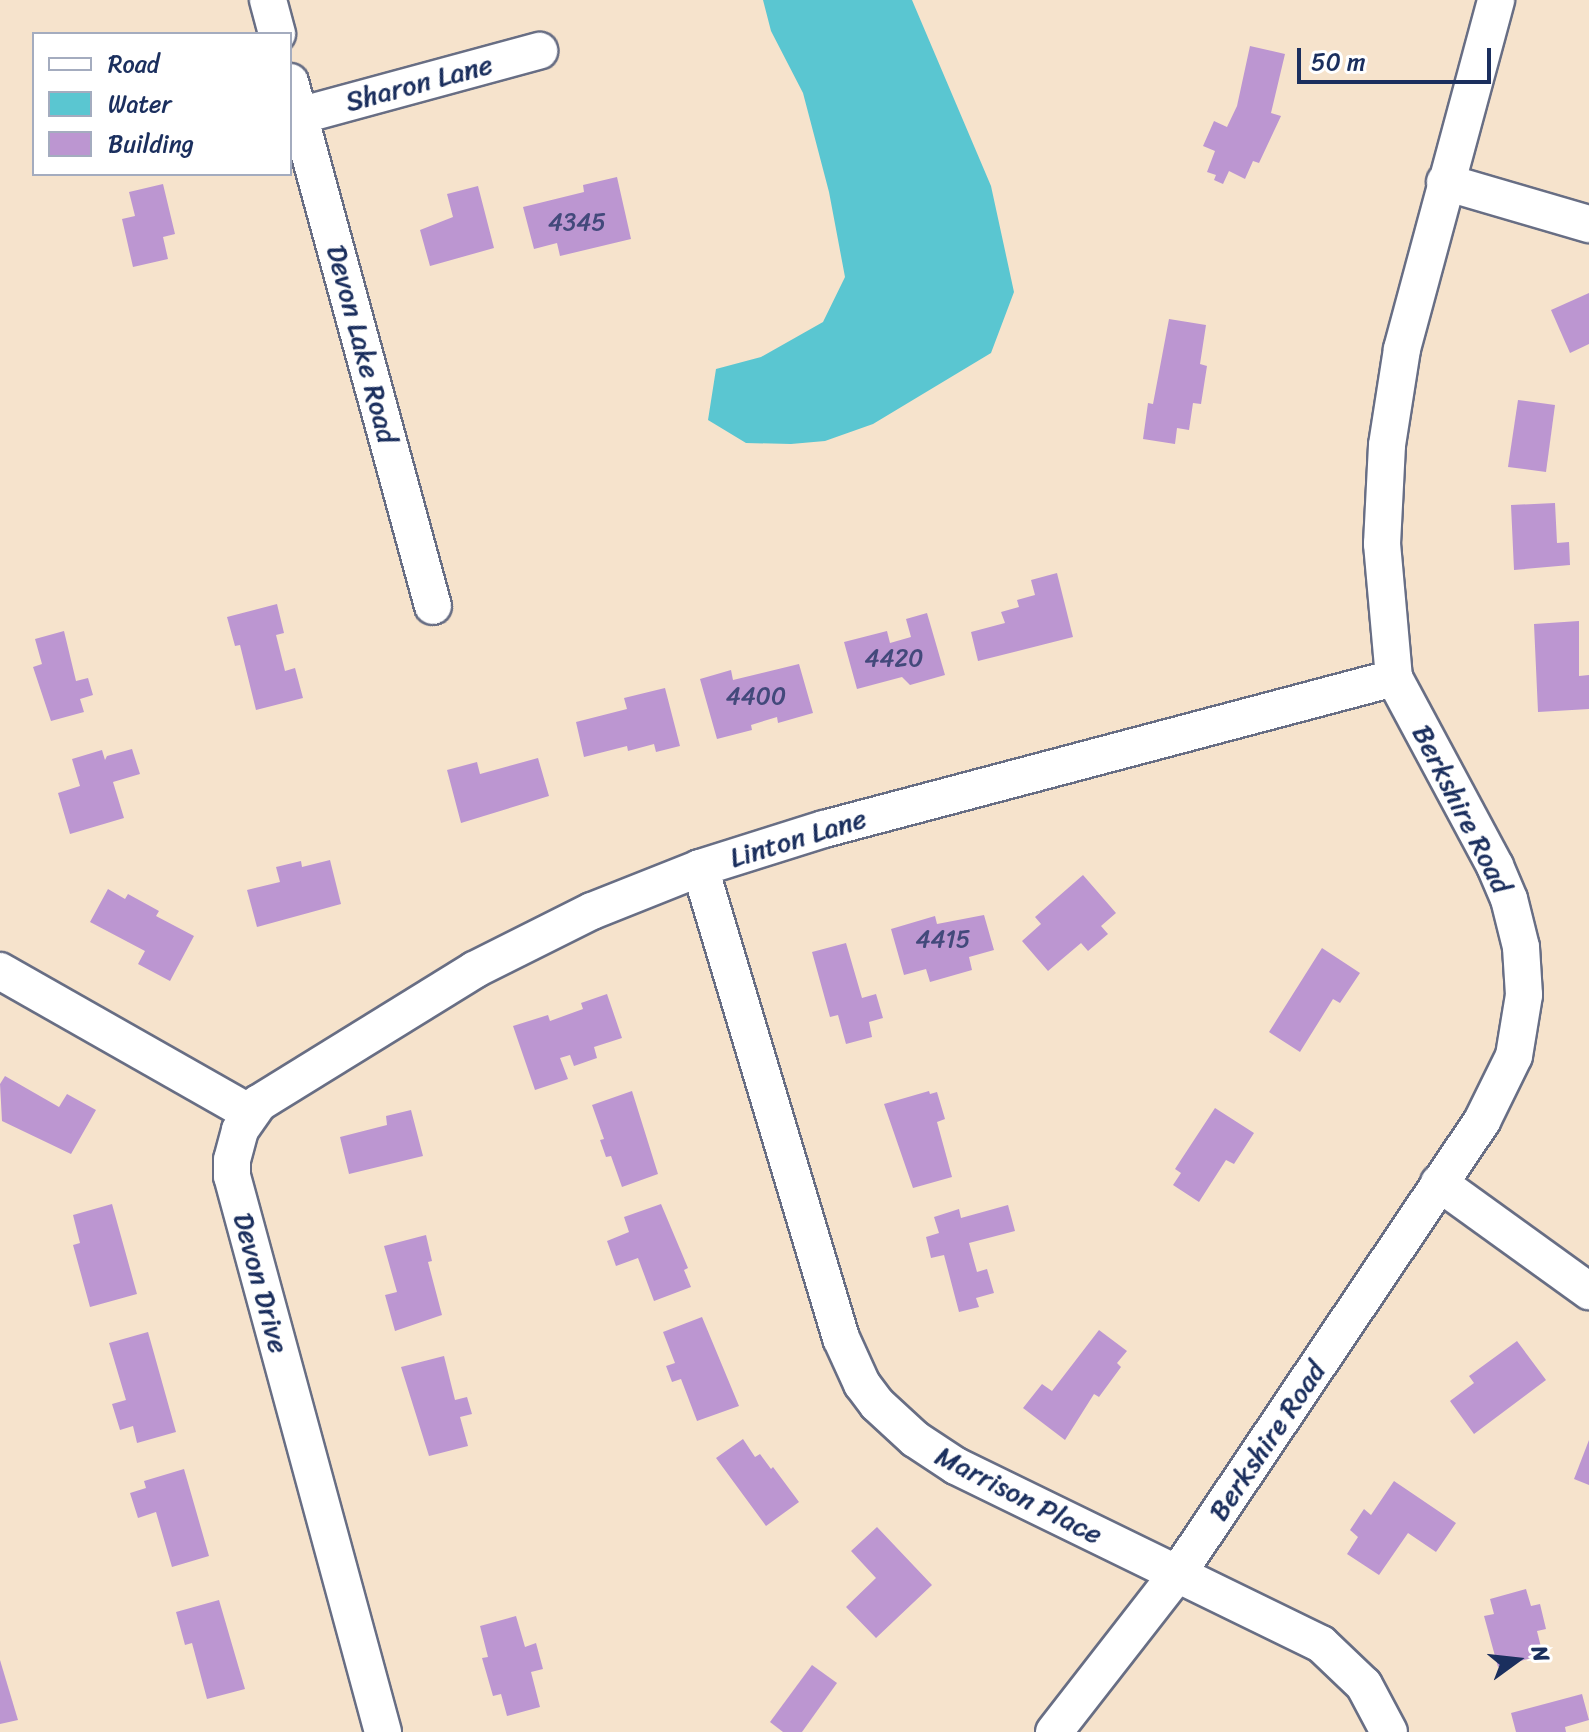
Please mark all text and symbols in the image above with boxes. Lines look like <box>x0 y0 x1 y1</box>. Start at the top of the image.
legend <box>32 32 292 176</box>
scale bar <box>1301 32 1495 82</box>
text: 50 m <box>1311 41 1366 83</box>
text: Road <box>108 43 159 85</box>
street label: Sharon Lane <box>342 47 496 119</box>
text: Water <box>108 83 171 125</box>
text: Building <box>108 123 194 165</box>
house number: 4345 <box>548 209 606 237</box>
street label: Devon Lake Road <box>319 241 405 447</box>
house number: 4420 <box>864 645 924 673</box>
house number: 4400 <box>726 683 786 711</box>
street label: Berkshire Road <box>1405 719 1519 899</box>
street label: Linton Lane <box>726 801 870 875</box>
house number: 4415 <box>916 926 970 954</box>
street label: Devon Drive <box>226 1209 296 1357</box>
street label: Berkshire Road <box>1201 1355 1333 1527</box>
street label: Marrison Place <box>930 1439 1108 1551</box>
north arrow <box>1477 1620 1557 1700</box>
text: N <box>1520 1641 1561 1666</box>

